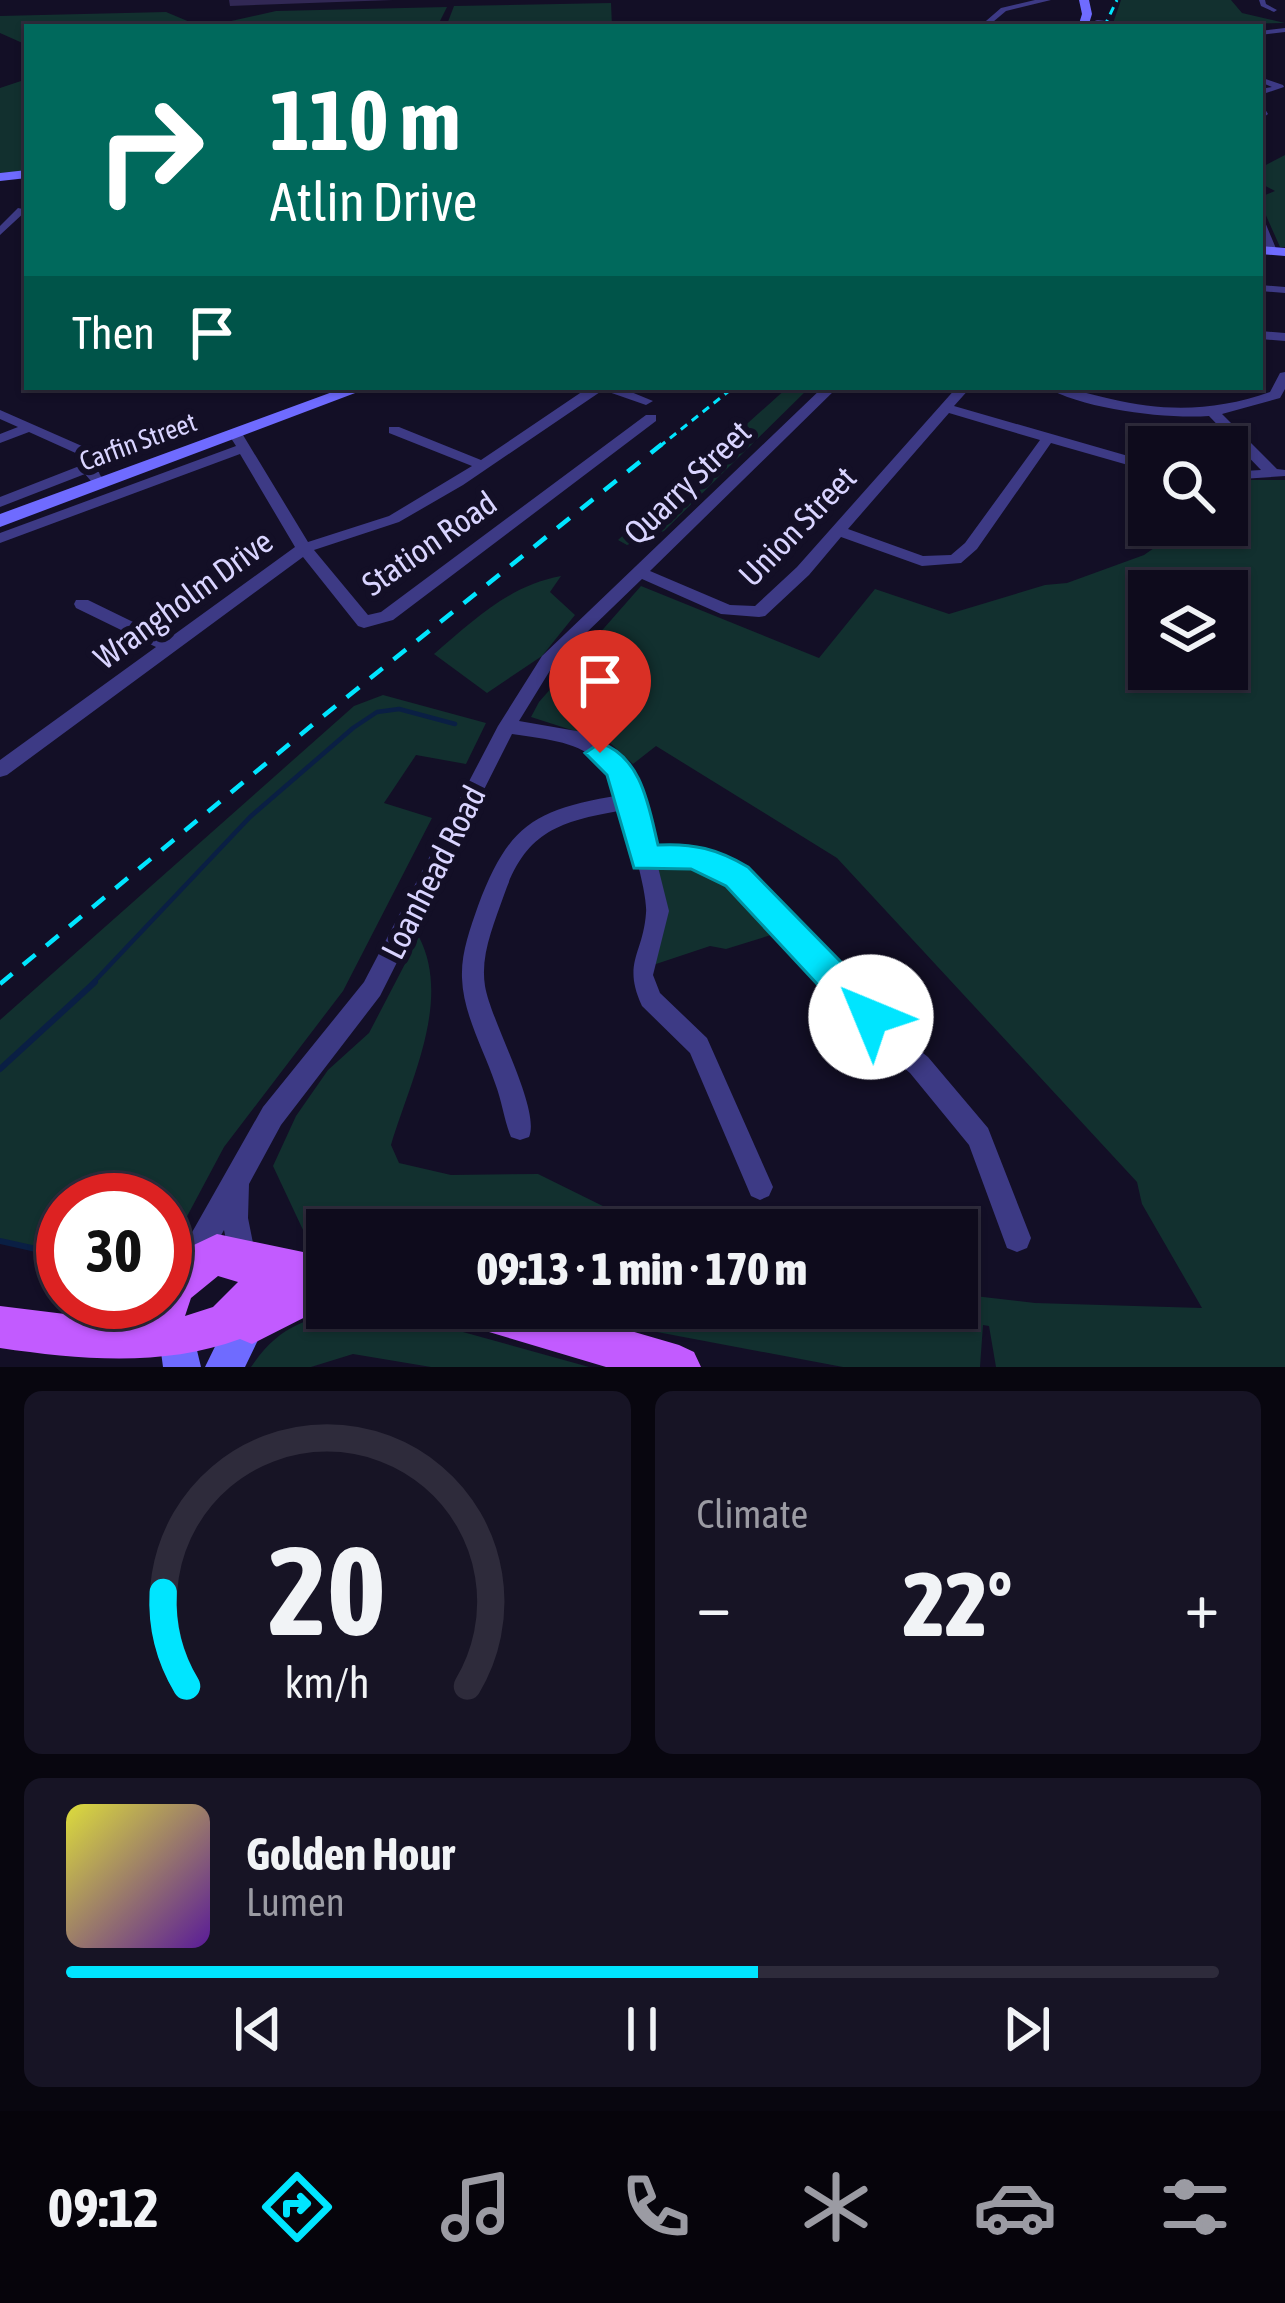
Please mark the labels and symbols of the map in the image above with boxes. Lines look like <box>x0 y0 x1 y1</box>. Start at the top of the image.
street label: Carfin Street <box>75 406 201 477</box>
street label: Quarry Street <box>616 413 758 551</box>
street label: Union Street <box>731 458 863 594</box>
street label: Station Road <box>355 483 503 603</box>
street label: Wrangholm Drive <box>86 522 280 676</box>
pin <box>549 630 651 753</box>
street label: Loanhead Road <box>373 779 493 965</box>
position arrow <box>808 954 934 1080</box>
speed limit sign: 30 <box>36 1173 192 1329</box>

